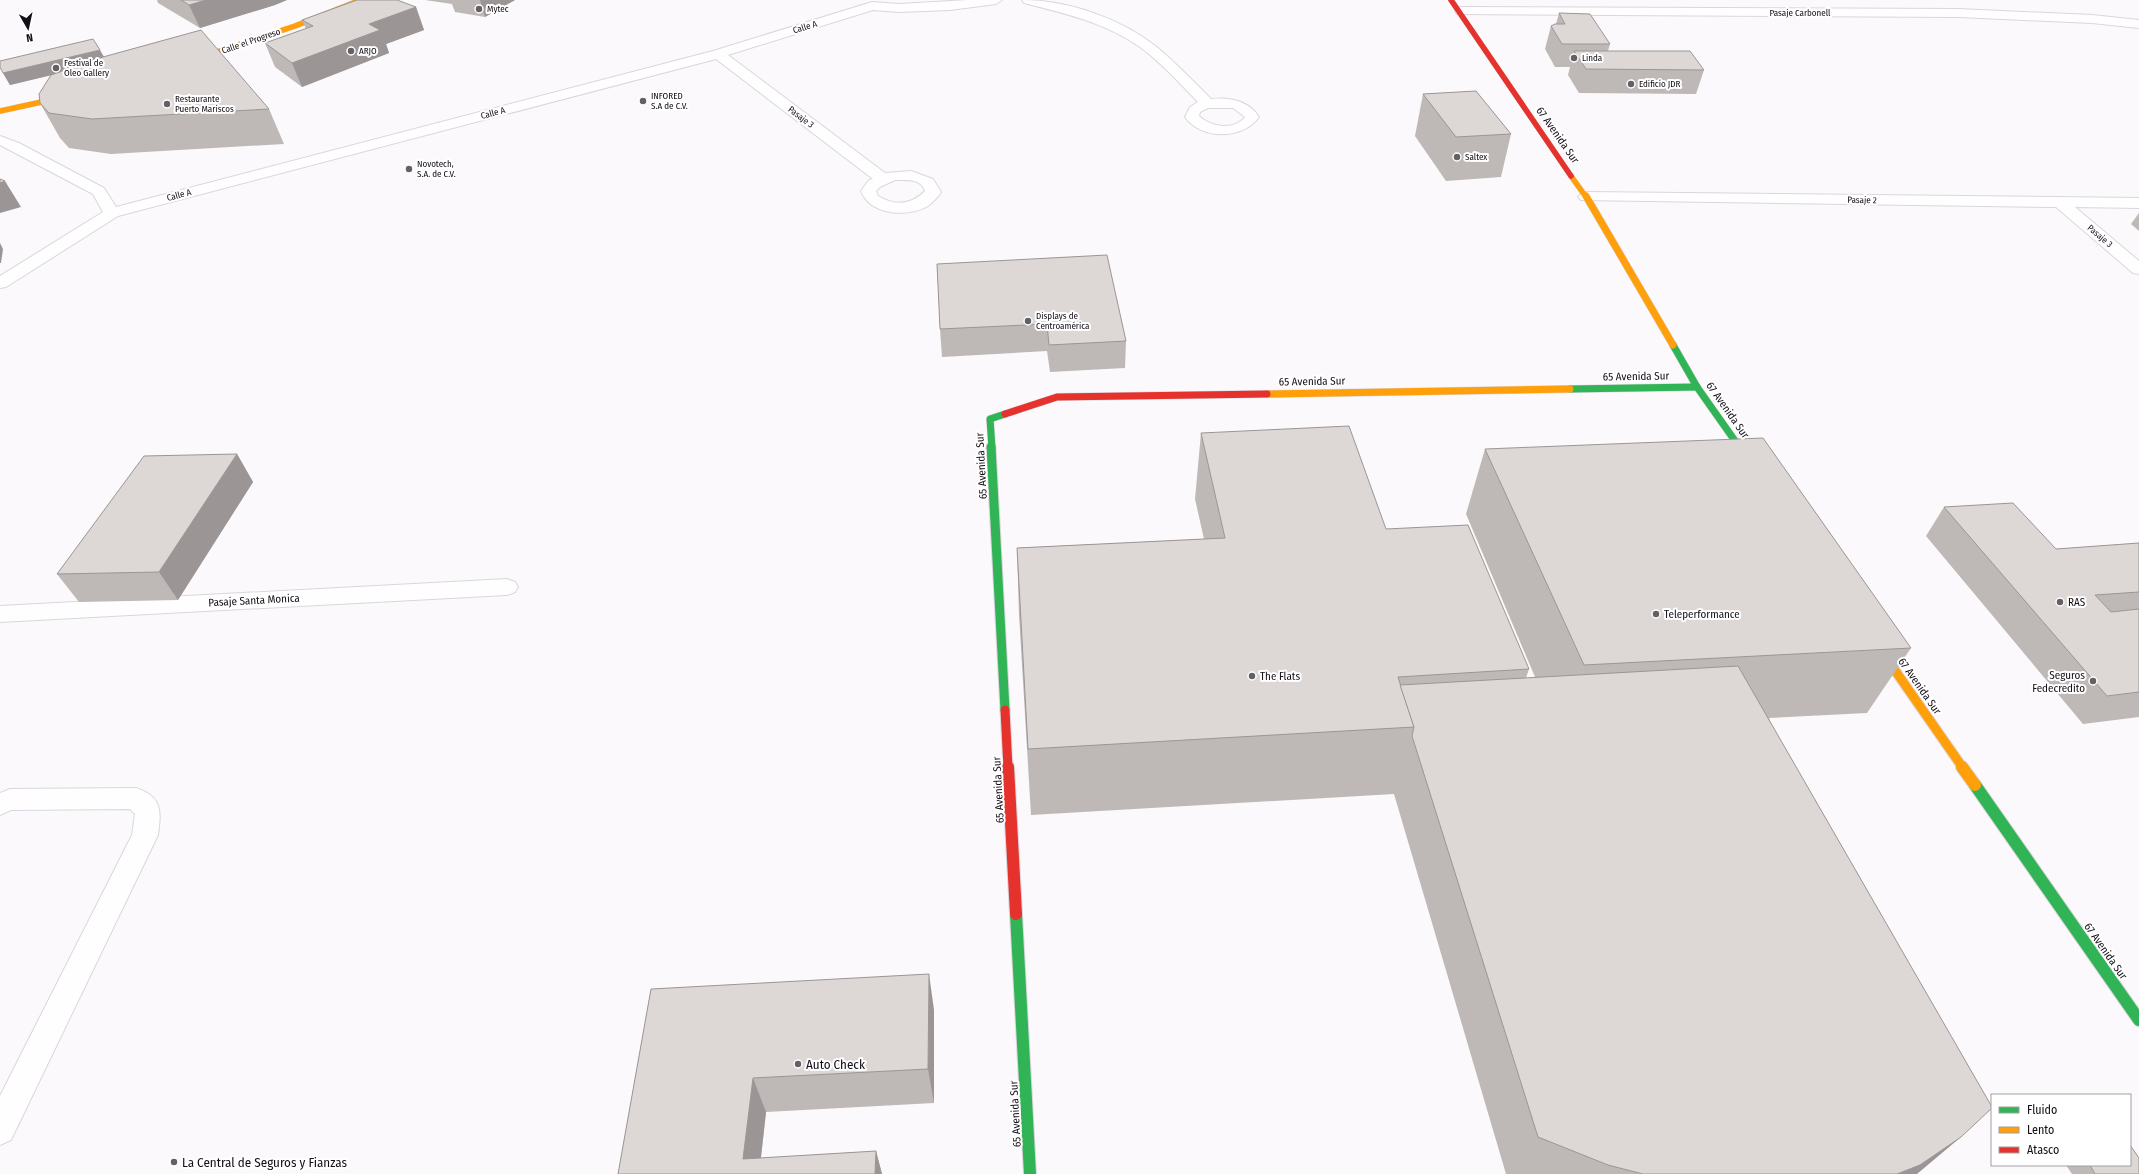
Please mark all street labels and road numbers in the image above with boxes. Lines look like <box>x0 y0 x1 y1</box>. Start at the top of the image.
street label: Pasaje Carbonell <box>1769 8 1831 18</box>
street label: Calle A <box>792 19 819 35</box>
street label: Calle el Progreso <box>220 26 282 56</box>
street label: Pasaje 3 <box>786 104 816 130</box>
street label: Calle A <box>480 105 507 121</box>
street label: 67 Avenida Sur <box>1533 105 1582 166</box>
street label: Calle A <box>166 187 193 203</box>
street label: Pasaje 2 <box>1847 195 1877 205</box>
street label: Pasaje 3 <box>2085 223 2115 249</box>
street label: 65 Avenida Sur <box>1603 369 1670 384</box>
street label: 65 Avenida Sur <box>1279 374 1346 389</box>
street label: 67 Avenida Sur <box>1703 380 1752 441</box>
street label: 65 Avenida Sur <box>973 432 990 500</box>
street label: Pasaje Santa Monica <box>208 592 300 609</box>
street label: 67 Avenida Sur <box>1895 656 1944 717</box>
street label: 65 Avenida Sur <box>990 756 1007 824</box>
street label: 67 Avenida Sur <box>2081 921 2130 982</box>
street label: 65 Avenida Sur <box>1007 1080 1024 1148</box>

